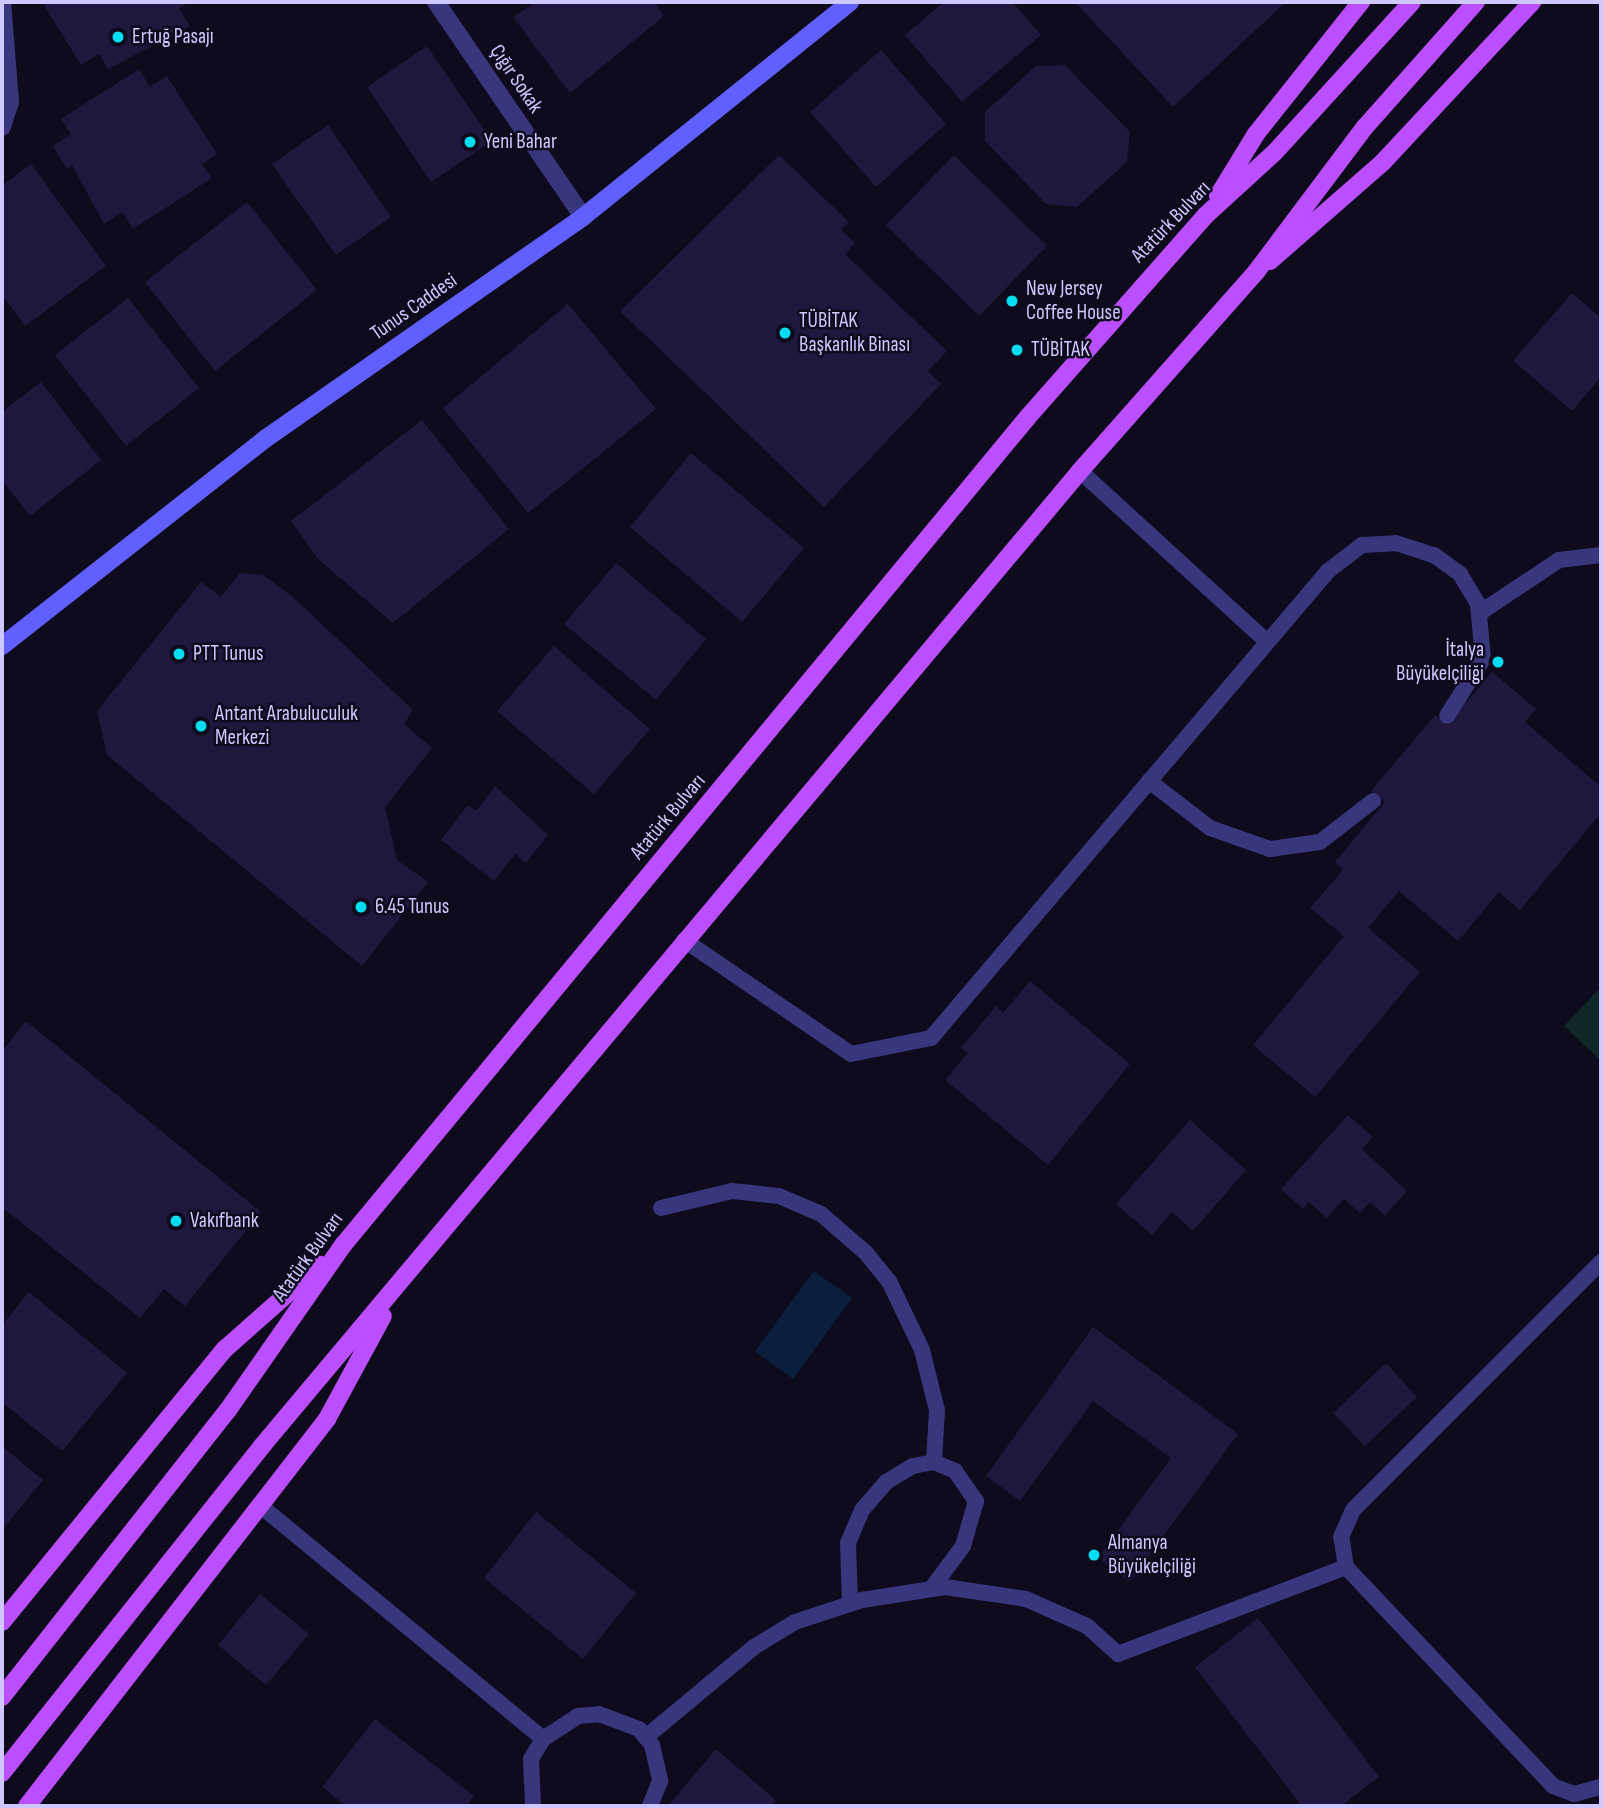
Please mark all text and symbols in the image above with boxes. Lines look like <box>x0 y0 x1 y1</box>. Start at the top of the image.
place label: Ertuğ Pasajı <box>132 24 214 50</box>
marker: Ertuğ Pasajı <box>110 29 126 45</box>
street label: Çığır Sokak <box>484 40 548 118</box>
place label: Yeni Bahar <box>484 129 557 155</box>
marker: Yeni Bahar <box>462 134 478 150</box>
street label: Atatürk Bulvarı <box>1126 176 1216 268</box>
street label: Tunus Caddesi <box>366 268 462 346</box>
place label: New Jersey Coffee House <box>1026 276 1121 326</box>
marker: New Jersey Coffee House <box>1004 293 1020 309</box>
place label: TÜBİTAK Başkanlık Binası <box>799 308 910 358</box>
marker: TÜBİTAK Başkanlık Binası <box>777 325 793 341</box>
place label: TÜBİTAK <box>1031 337 1090 363</box>
marker: TÜBİTAK <box>1009 342 1025 358</box>
place label: İtalya Büyükelçiliği <box>1396 637 1484 687</box>
place label: PTT Tunus <box>193 641 263 667</box>
marker: PTT Tunus <box>171 646 187 662</box>
marker: İtalya Büyükelçiliği <box>1490 654 1506 670</box>
place label: Antant Arabuluculuk Merkezi <box>215 701 358 751</box>
marker: Antant Arabuluculuk Merkezi <box>193 718 209 734</box>
street label: Atatürk Bulvarı <box>625 769 711 865</box>
place label: 6.45 Tunus <box>375 894 449 920</box>
marker: 6.45 Tunus <box>353 899 369 915</box>
place label: Vakıfbank <box>190 1208 259 1234</box>
street label: Atatürk Bulvarı <box>267 1208 349 1306</box>
marker: Vakıfbank <box>168 1213 184 1229</box>
place label: Almanya Büyükelçiliği <box>1108 1530 1196 1580</box>
marker: Almanya Büyükelçiliği <box>1086 1547 1102 1563</box>

